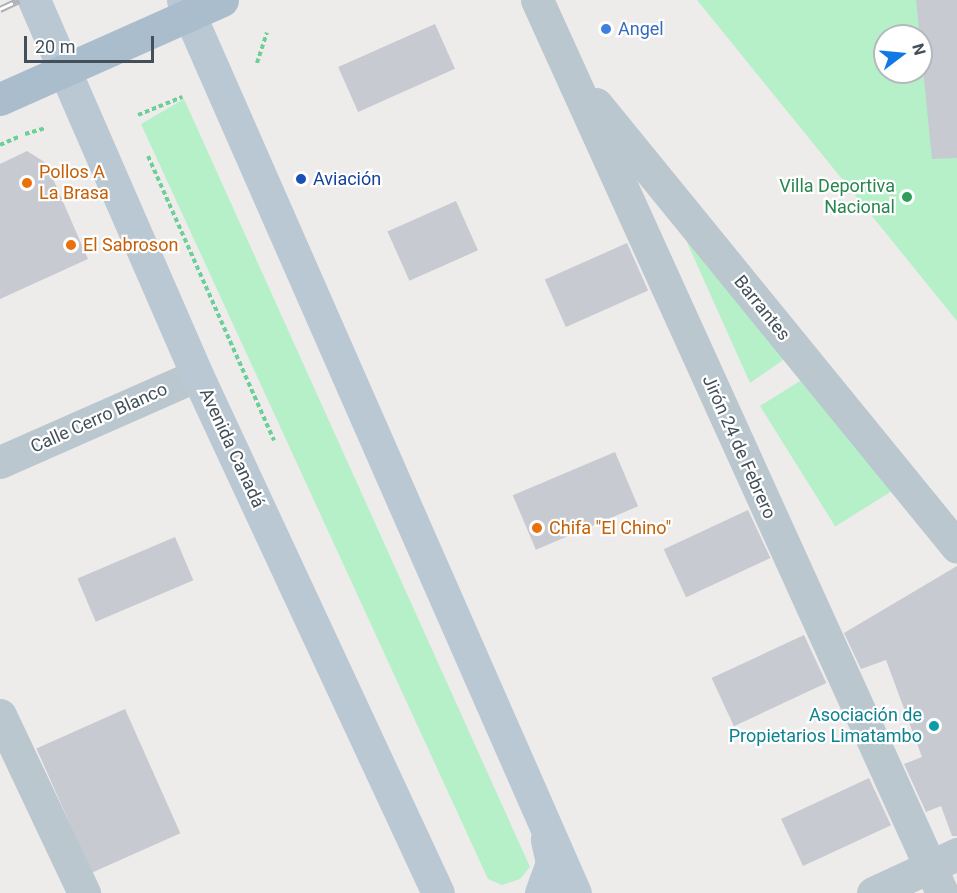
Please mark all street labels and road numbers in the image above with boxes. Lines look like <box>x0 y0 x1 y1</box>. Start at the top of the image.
street label: Barrantes <box>729 271 795 345</box>
street label: Jirón 24 de Febrero <box>698 372 780 522</box>
street label: Calle Cerro Blanco <box>27 378 171 458</box>
street label: Avenida Canadá <box>195 385 269 511</box>

